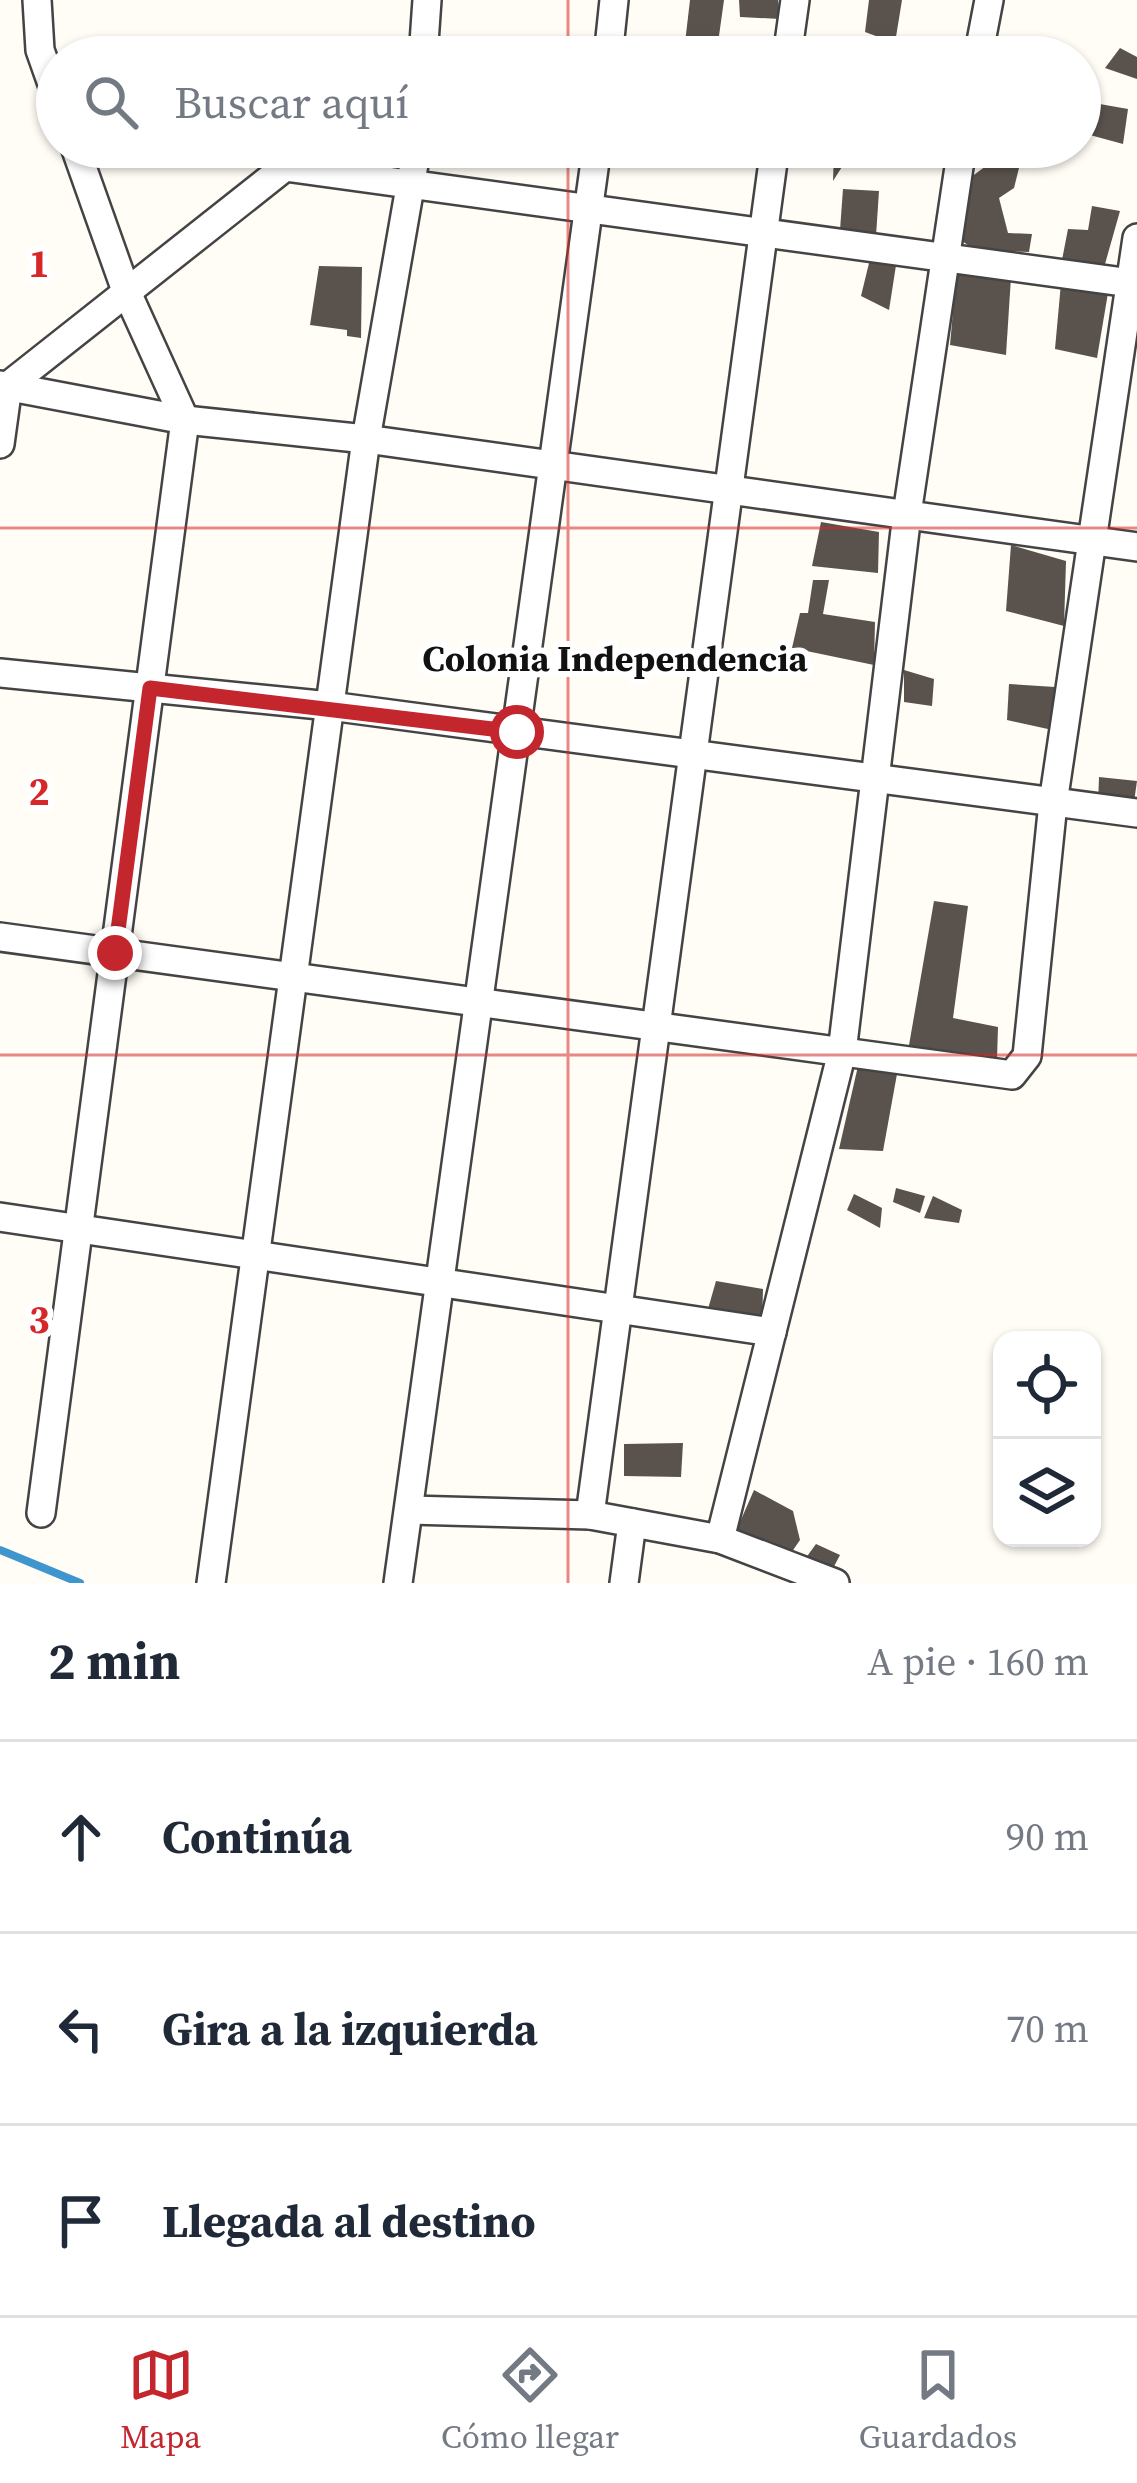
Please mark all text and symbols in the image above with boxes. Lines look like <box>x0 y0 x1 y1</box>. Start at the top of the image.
search box <box>36 36 1101 168</box>
icon: search <box>78 69 144 135</box>
text: Buscar aquí <box>174 71 409 133</box>
text: 1 <box>28 237 50 290</box>
district label: Colonia Independencia <box>422 634 809 683</box>
route start <box>490 705 544 759</box>
text: 2 <box>28 765 50 818</box>
route end <box>88 926 142 980</box>
text: 3 <box>28 1293 50 1346</box>
map controls <box>993 1331 1101 1547</box>
button: locate <box>993 1331 1101 1439</box>
button: layers <box>993 1439 1101 1547</box>
text: 2 min <box>48 1626 180 1696</box>
text: A pie · 160 m <box>867 1635 1089 1688</box>
icon: ahead <box>48 1804 114 1870</box>
text: Continúa <box>162 1806 352 1868</box>
text: 90 m <box>1006 1810 1089 1863</box>
icon: left <box>48 1996 114 2062</box>
text: Gira a la izquierda <box>162 1998 538 2060</box>
text: 70 m <box>1006 2002 1089 2055</box>
icon: arrive <box>48 2188 114 2254</box>
text: Llegada al destino <box>162 2190 536 2252</box>
tab: Mapa <box>120 2342 201 2459</box>
tab: Cómo llegar <box>441 2342 619 2459</box>
tab: Guardados <box>859 2342 1017 2459</box>

